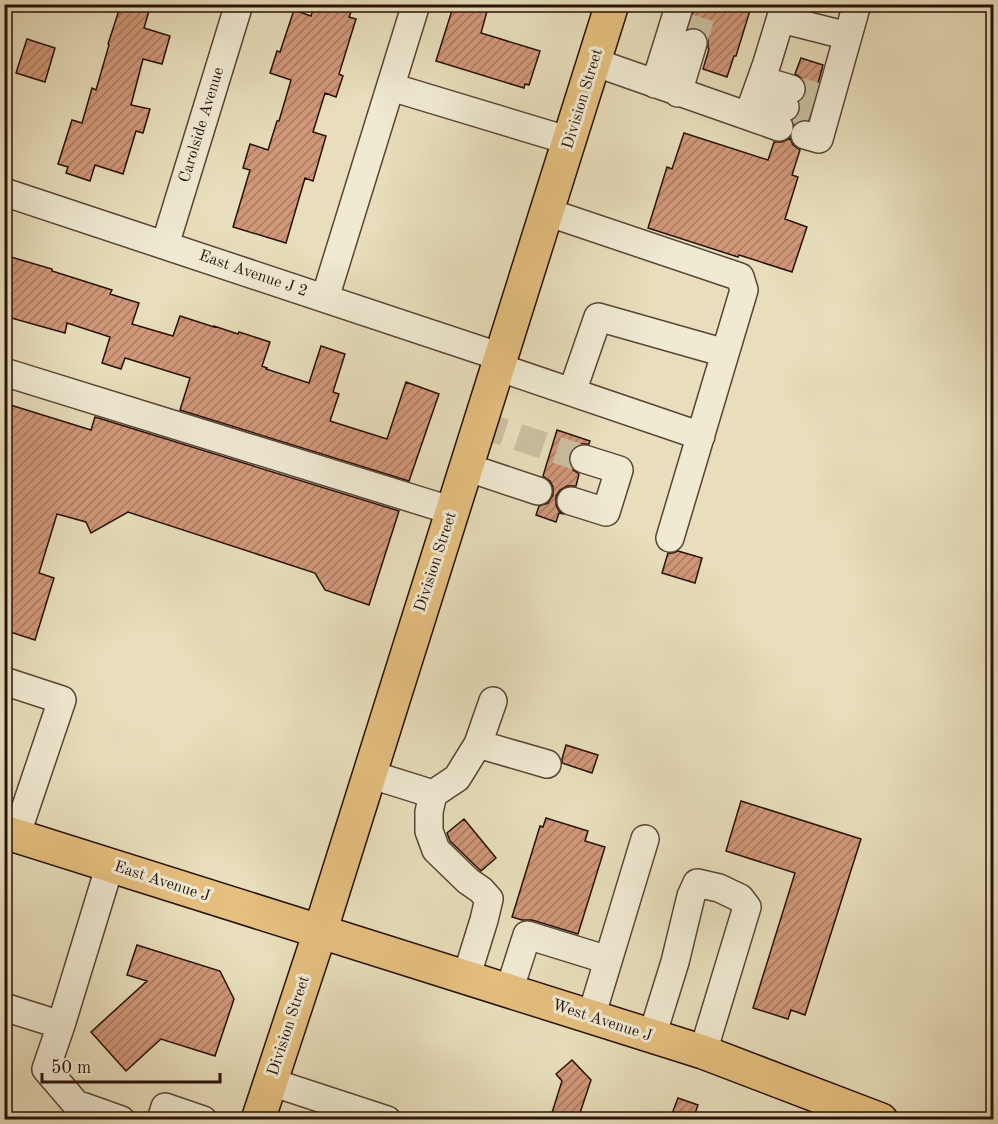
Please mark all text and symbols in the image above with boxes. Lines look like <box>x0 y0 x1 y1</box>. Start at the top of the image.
street label: Division Street <box>560 46 606 151</box>
street label: Carolside Avenue <box>177 65 227 185</box>
street label: East Avenue J 2 <box>197 248 309 300</box>
street label: Division Street <box>412 510 460 614</box>
street label: East Avenue J <box>112 859 212 905</box>
street label: Division Street <box>265 974 313 1078</box>
street label: West Avenue J <box>550 997 654 1045</box>
scale bar <box>42 1046 220 1084</box>
text: 50 m <box>51 1059 91 1077</box>

